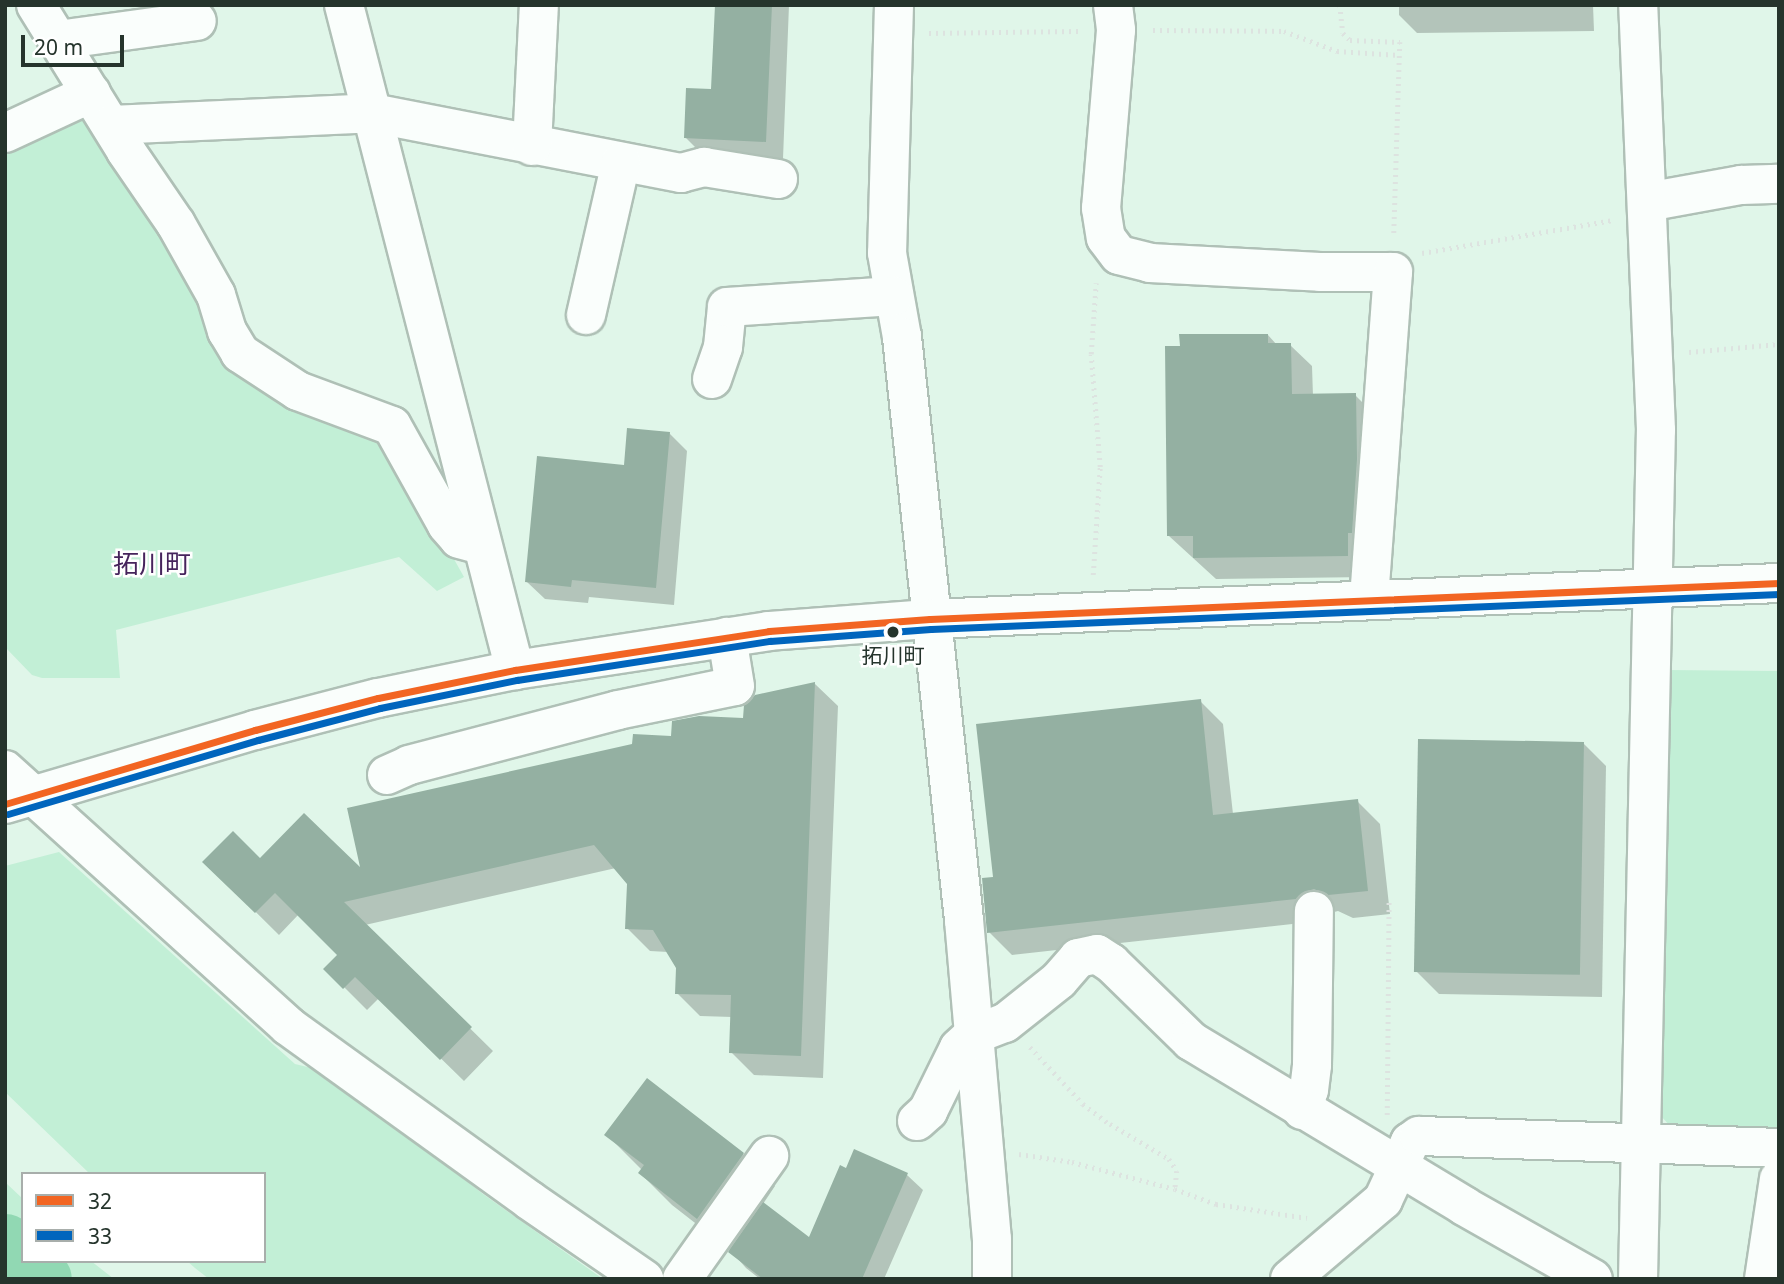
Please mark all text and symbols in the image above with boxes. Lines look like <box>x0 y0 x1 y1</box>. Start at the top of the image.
scale bar <box>24 21 128 65</box>
text: 20 m <box>34 33 83 61</box>
district label: 拓川町 <box>113 548 191 580</box>
marker: 拓川町 <box>886 625 900 639</box>
place label: 拓川町 <box>862 642 924 668</box>
legend <box>21 1172 266 1263</box>
text: 32 <box>88 1187 112 1215</box>
text: 33 <box>88 1222 112 1250</box>

